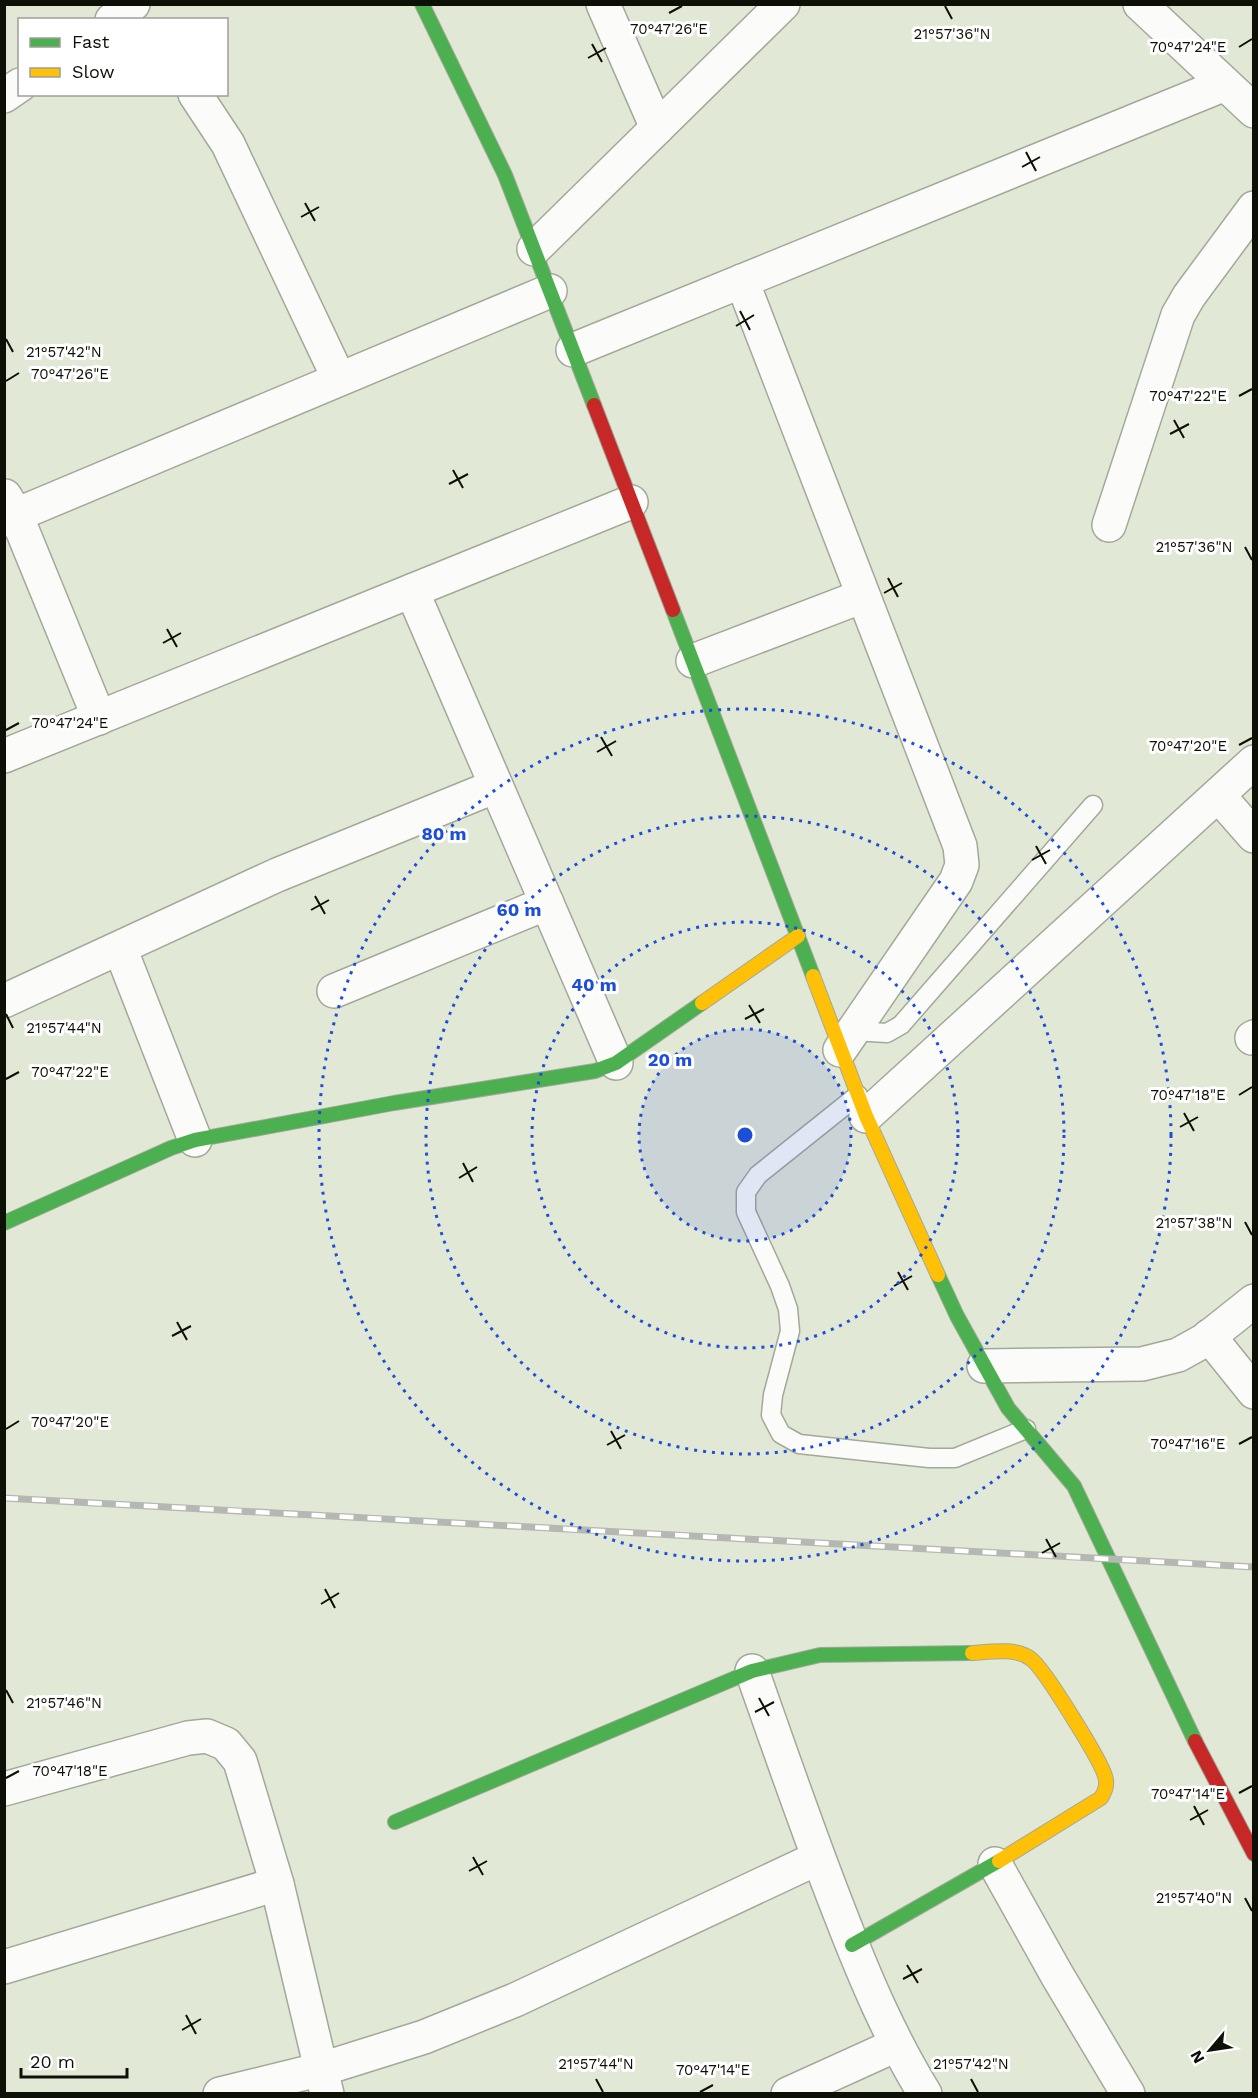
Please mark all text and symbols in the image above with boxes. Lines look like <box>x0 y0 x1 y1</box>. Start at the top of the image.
legend <box>18 18 228 96</box>
text: 70°47'26"E <box>630 20 708 38</box>
text: 21°57'36"N <box>913 25 991 43</box>
text: Fast <box>72 31 110 52</box>
text: 70°47'24"E <box>1150 38 1226 56</box>
text: Slow <box>72 61 115 82</box>
text: 21°57'42"N <box>26 343 102 361</box>
text: 70°47'26"E <box>31 365 109 383</box>
text: 70°47'22"E <box>1149 387 1227 405</box>
text: 21°57'36"N <box>1155 538 1233 556</box>
text: 70°47'24"E <box>32 714 108 732</box>
text: 70°47'20"E <box>1149 737 1227 755</box>
text: 80 m <box>422 823 466 844</box>
text: 60 m <box>497 899 541 920</box>
text: 40 m <box>571 974 617 995</box>
text: 21°57'44"N <box>26 1019 102 1037</box>
text: 20 m <box>648 1049 692 1070</box>
text: 70°47'22"E <box>31 1063 109 1081</box>
text: 70°47'18"E <box>1150 1086 1226 1104</box>
centre of rings <box>735 1125 755 1145</box>
text: 21°57'38"N <box>1155 1214 1233 1232</box>
text: 70°47'20"E <box>31 1413 109 1431</box>
text: 70°47'16"E <box>1151 1435 1225 1453</box>
text: 21°57'46"N <box>26 1694 102 1712</box>
text: 70°47'18"E <box>32 1762 108 1780</box>
text: 70°47'14"E <box>1151 1785 1225 1803</box>
text: 21°57'40"N <box>1156 1889 1232 1907</box>
north arrow <box>1180 2020 1240 2080</box>
scale bar <box>21 2041 128 2079</box>
text: N <box>1186 2047 1209 2067</box>
text: 20 m <box>30 2051 75 2072</box>
text: 21°57'44"N <box>558 2055 634 2073</box>
text: 21°57'42"N <box>933 2055 1009 2073</box>
text: 70°47'14"E <box>676 2061 750 2079</box>

